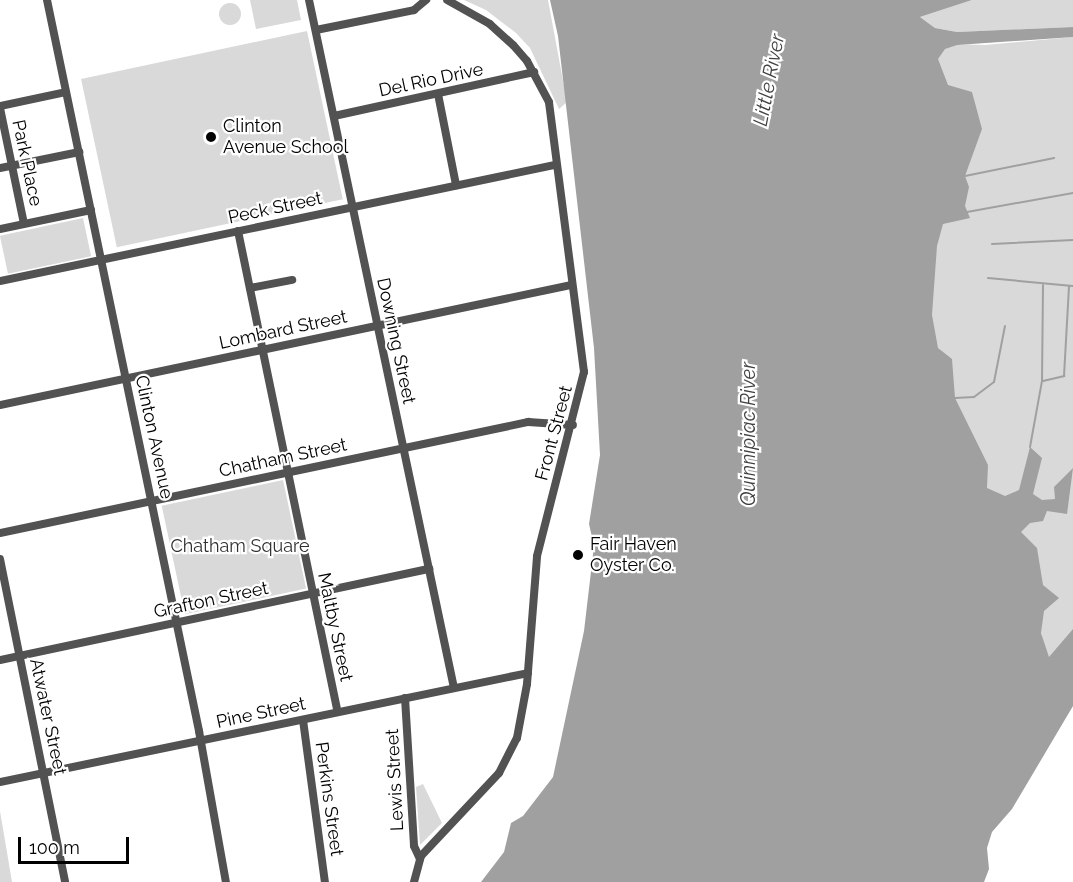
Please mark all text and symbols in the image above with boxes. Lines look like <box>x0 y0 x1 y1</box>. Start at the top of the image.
water label: Little River <box>748 32 790 128</box>
street label: Del Rio Drive <box>377 58 485 102</box>
place label: Clinton Avenue School <box>223 116 348 158</box>
street label: Park Place <box>7 118 47 208</box>
marker: Clinton Avenue School <box>204 130 218 144</box>
street label: Peck Street <box>226 188 324 228</box>
street label: Downing Street <box>372 276 420 406</box>
street label: Lombard Street <box>217 306 349 354</box>
water label: Quinnipiac River <box>736 362 760 506</box>
street label: Clinton Avenue <box>130 373 178 501</box>
street label: Front Street <box>531 383 577 483</box>
street label: Chatham Street <box>217 434 349 482</box>
place label: Fair Haven Oyster Co. <box>590 534 677 576</box>
park label: Chatham Square <box>170 535 310 557</box>
marker: Fair Haven Oyster Co. <box>571 548 585 562</box>
street label: Maltby Street <box>313 570 357 684</box>
street label: Grafton Street <box>152 577 270 623</box>
street label: Atwater Street <box>25 656 71 778</box>
street label: Pine Street <box>214 693 308 733</box>
street label: Lewis Street <box>382 728 408 832</box>
street label: Perkins Street <box>310 741 348 857</box>
scale bar <box>21 825 132 863</box>
text: 100 m <box>29 837 80 858</box>

